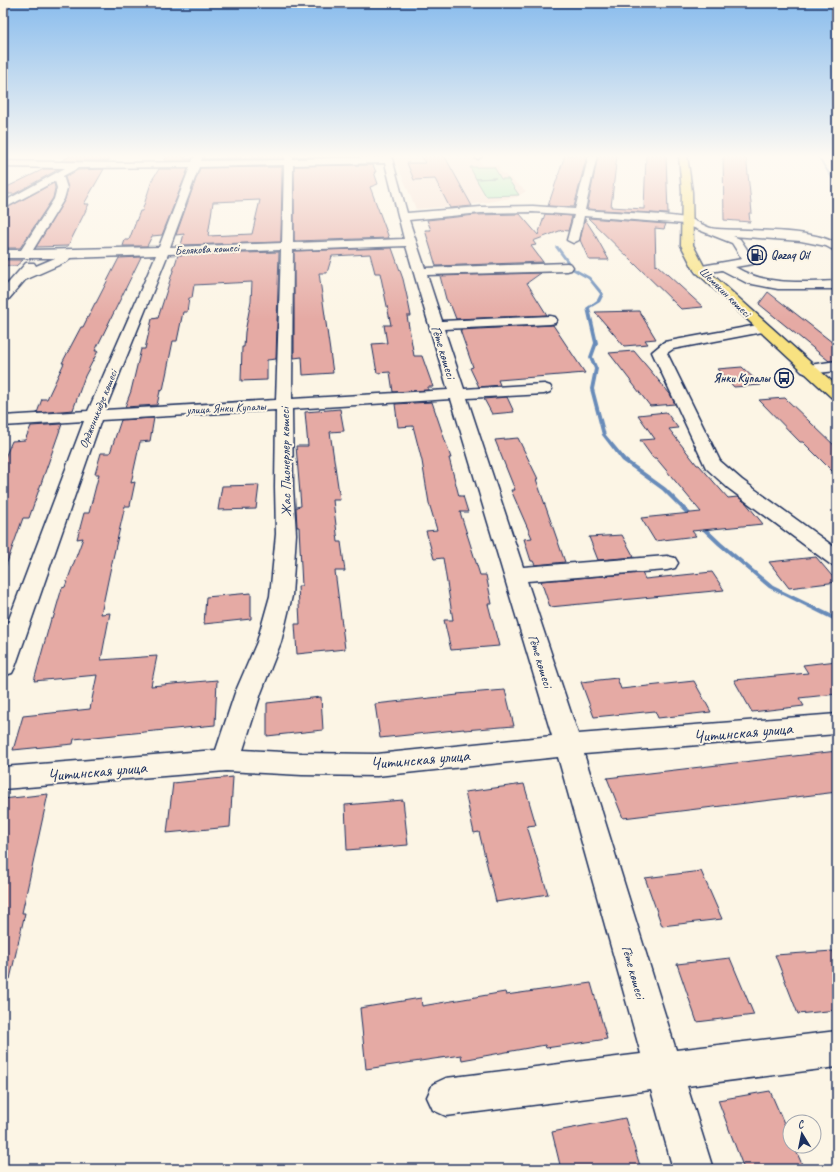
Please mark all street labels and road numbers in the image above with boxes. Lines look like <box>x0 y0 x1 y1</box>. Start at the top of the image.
street label: Белякова көшесі <box>174 239 241 259</box>
street label: Шемякин көшесі <box>696 263 755 322</box>
street label: Гёте көшесі <box>427 324 460 383</box>
street label: Орджоникидзе көшесі <box>75 366 122 450</box>
street label: улица Янки Купалы <box>185 398 268 418</box>
street label: Жас Пионерлер көшесі <box>276 405 295 517</box>
street label: Гёте көшесі <box>524 633 557 692</box>
street label: Читинская улица <box>693 718 795 747</box>
street label: Читинская улица <box>370 745 472 774</box>
street label: Читинская улица <box>47 757 149 786</box>
street label: Гёте көшесі <box>618 944 650 1003</box>

